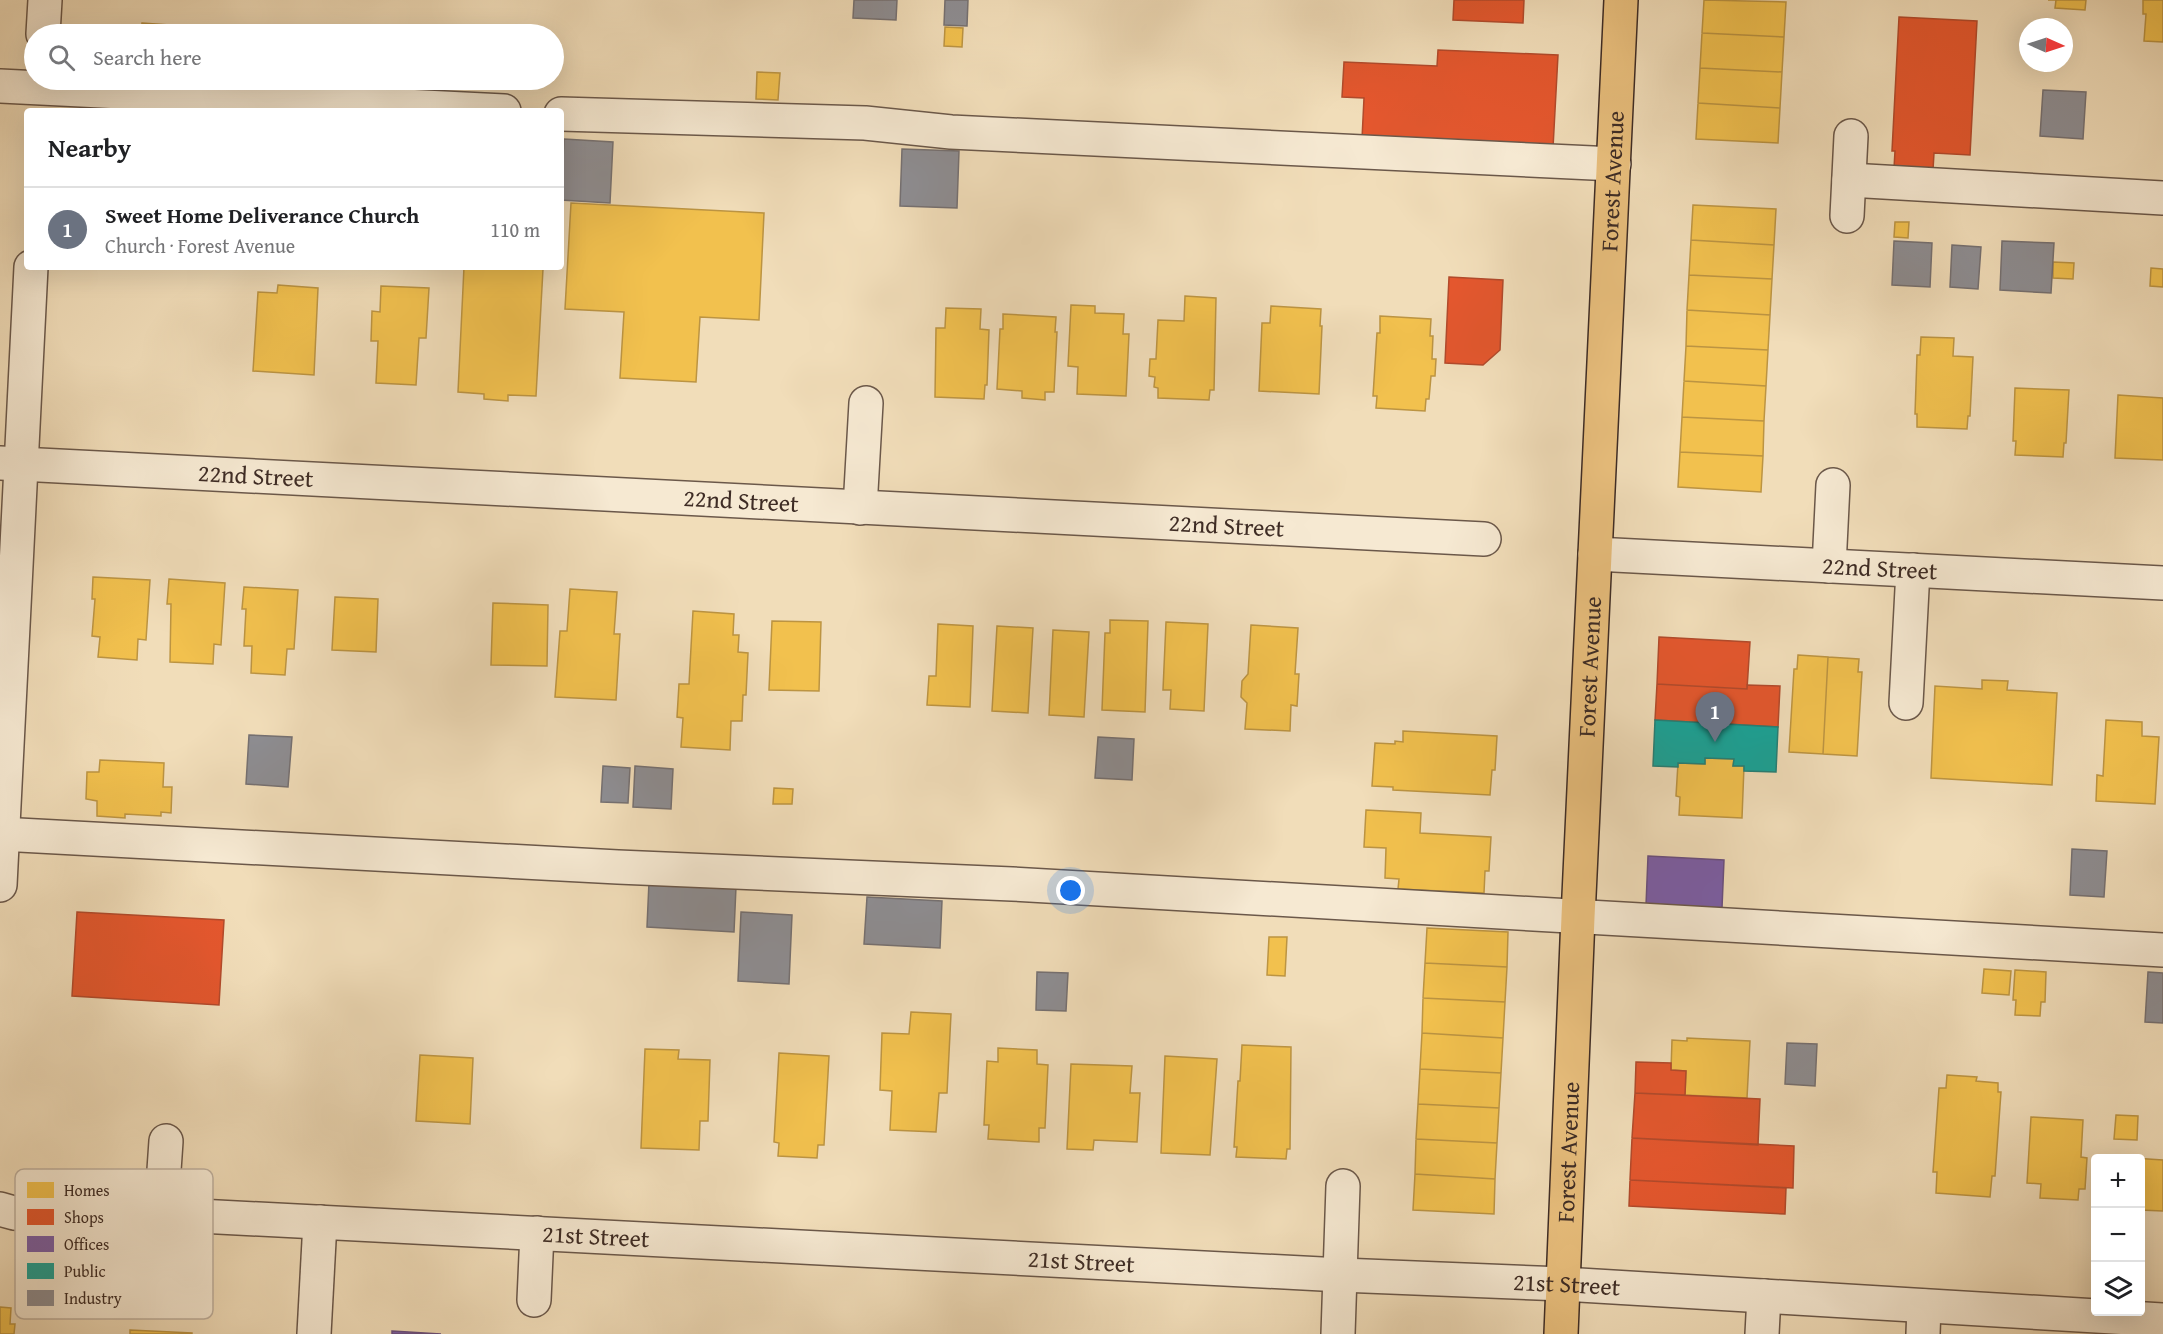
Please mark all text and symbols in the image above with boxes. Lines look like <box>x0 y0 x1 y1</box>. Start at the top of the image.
north arrow <box>2019 18 2073 72</box>
search box <box>24 24 564 90</box>
icon: search <box>45 41 78 74</box>
text: Search here <box>93 41 202 73</box>
street label: Forest Avenue <box>1591 110 1633 252</box>
text: Nearby <box>48 128 131 167</box>
text: Sweet Home Deliverance Church <box>105 199 419 231</box>
text: 1 <box>62 215 73 244</box>
text: 110 m <box>490 215 540 244</box>
text: Church · Forest Avenue <box>105 231 295 260</box>
street label: 22nd Street <box>197 455 315 496</box>
street label: 22nd Street <box>683 480 800 521</box>
street label: 22nd Street <box>1168 505 1285 546</box>
street label: 22nd Street <box>1821 548 1939 588</box>
street label: Forest Avenue <box>1568 595 1610 738</box>
pin: 1 <box>1696 692 1734 742</box>
your location <box>1056 876 1085 905</box>
street label: Forest Avenue <box>1548 1081 1588 1223</box>
map controls <box>2091 1154 2145 1316</box>
button: + <box>2091 1154 2145 1208</box>
legend <box>15 1169 213 1319</box>
text: Homes <box>64 1178 110 1202</box>
text: Shops <box>64 1205 104 1229</box>
button: − <box>2091 1208 2145 1262</box>
street label: 21st Street <box>541 1216 651 1256</box>
text: Offices <box>64 1232 109 1256</box>
street label: 21st Street <box>1027 1241 1136 1281</box>
text: Public <box>64 1259 106 1283</box>
button: layers <box>2091 1262 2145 1316</box>
street label: 21st Street <box>1512 1264 1622 1304</box>
text: Industry <box>64 1286 122 1310</box>

